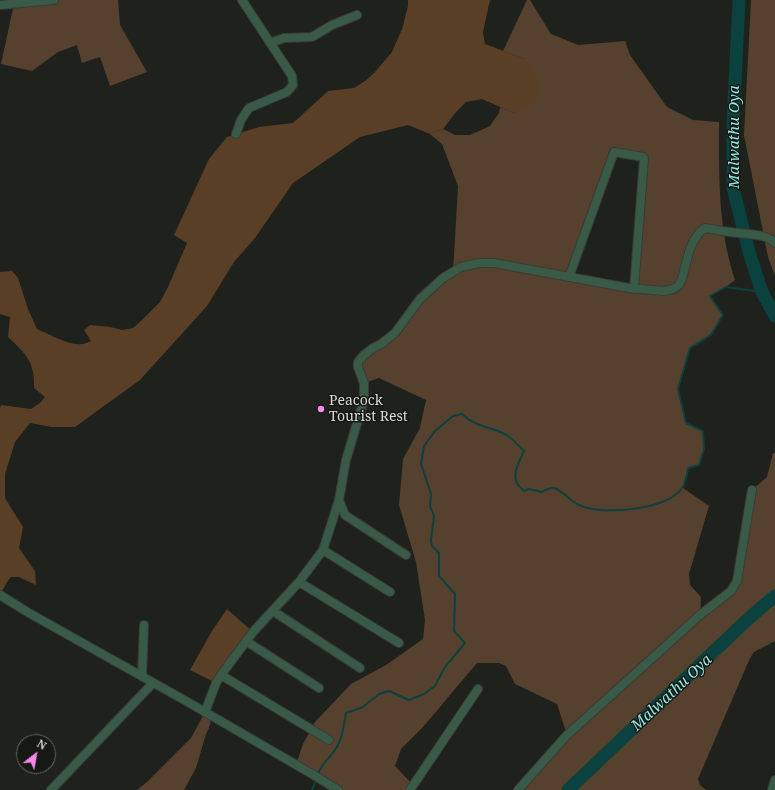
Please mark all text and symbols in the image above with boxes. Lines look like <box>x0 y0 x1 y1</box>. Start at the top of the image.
water label: Malwathu Oya <box>726 85 744 189</box>
place label: Peacock Tourist Rest <box>329 393 408 426</box>
marker: Peacock Tourist Rest <box>316 404 326 414</box>
water label: Malwathu Oya <box>628 651 716 735</box>
north arrow <box>16 734 56 774</box>
text: N <box>34 735 49 753</box>

